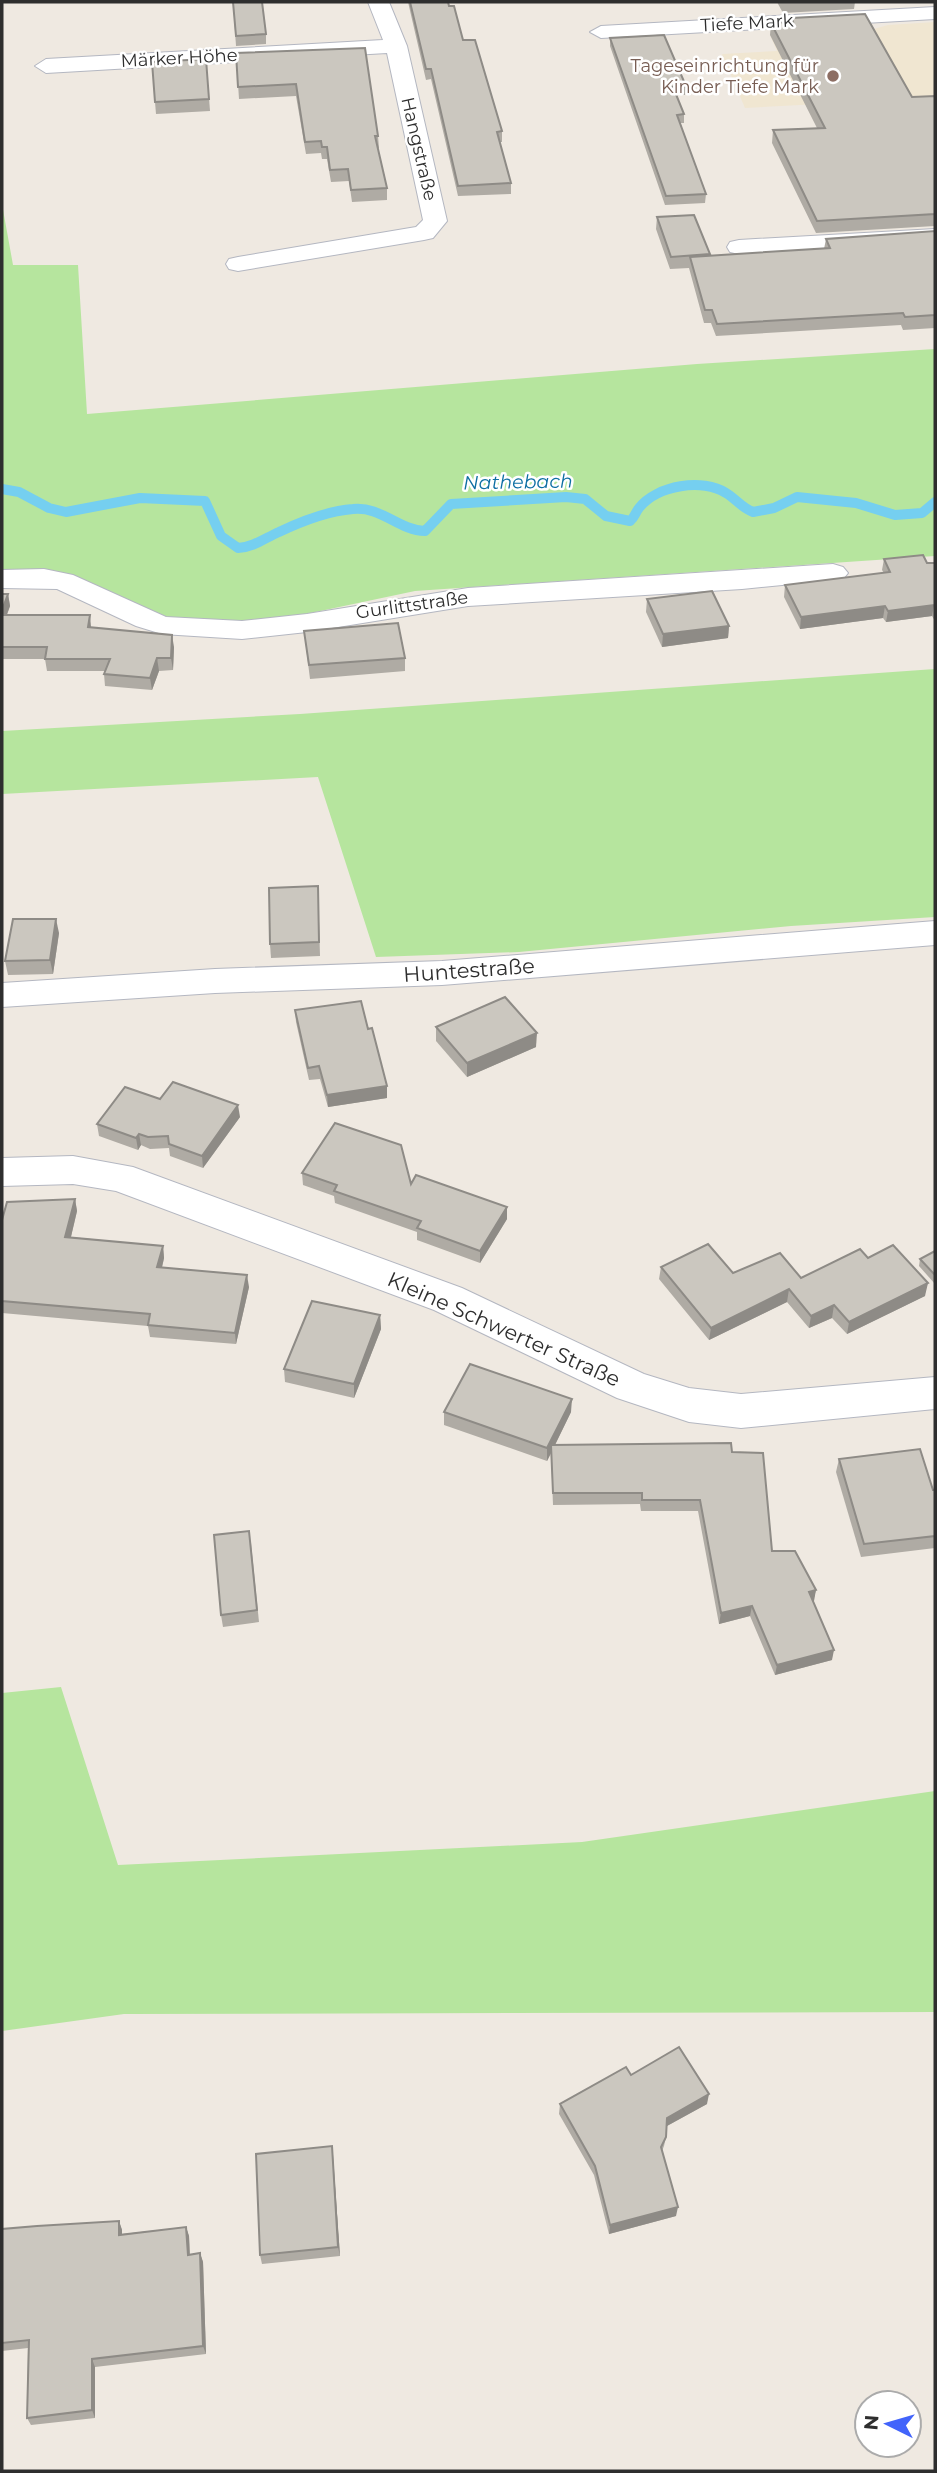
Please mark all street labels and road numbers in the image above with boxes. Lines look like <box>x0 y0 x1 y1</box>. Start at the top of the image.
street label: Tiefe Mark <box>700 10 794 36</box>
street label: Märker Höhe <box>120 44 238 72</box>
street label: Hangstraße <box>396 95 442 203</box>
street label: Gurlittstraße <box>354 586 470 624</box>
street label: Huntestraße <box>402 953 536 987</box>
street label: Kleine Schwerter Straße <box>384 1266 624 1392</box>

